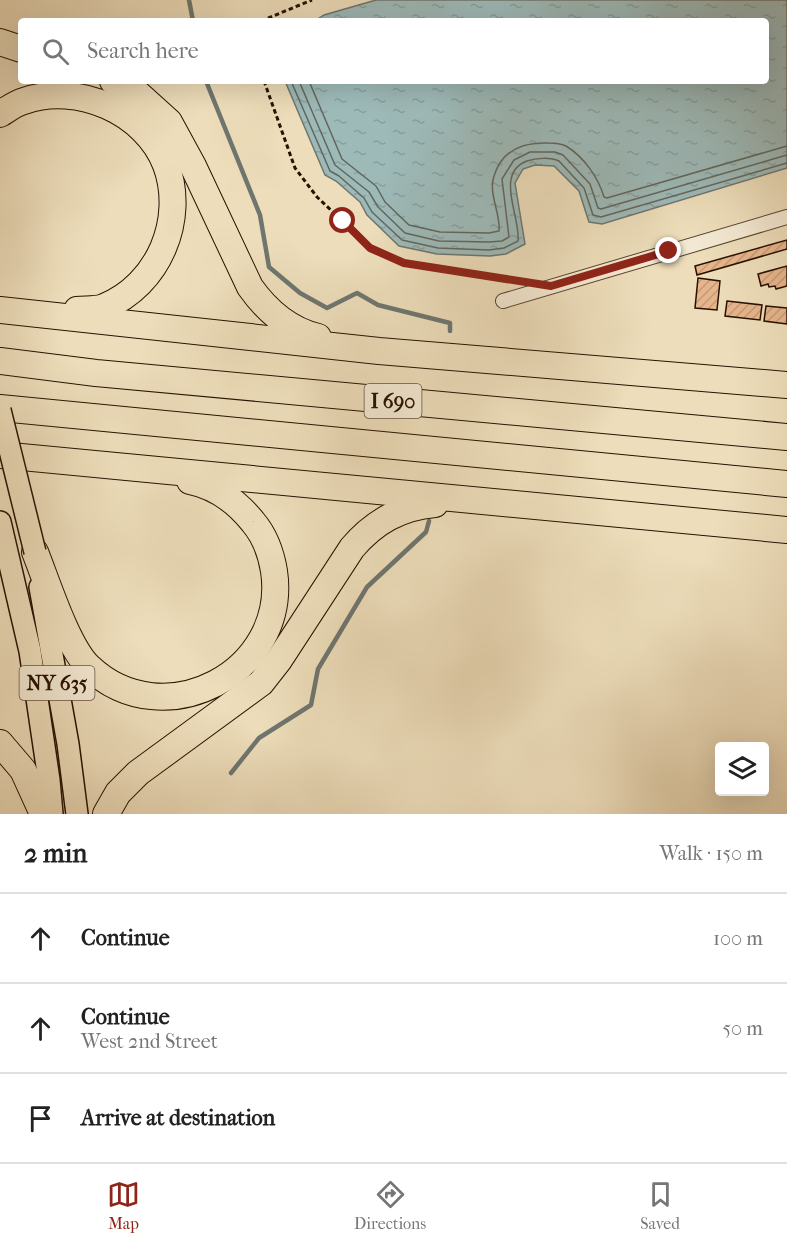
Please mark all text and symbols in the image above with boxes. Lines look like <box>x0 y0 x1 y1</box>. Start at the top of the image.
search box <box>18 18 769 84</box>
icon: search <box>39 35 72 68</box>
text: Search here <box>87 38 199 64</box>
route start <box>329 207 355 233</box>
route end <box>655 237 681 263</box>
road number: I 690 <box>364 384 422 418</box>
road number: NY 635 <box>20 666 94 700</box>
map controls <box>715 742 769 796</box>
button: layers <box>715 742 769 796</box>
text: 2 min <box>24 838 87 869</box>
text: Walk · 150 m <box>659 842 763 865</box>
icon: ahead <box>24 922 57 955</box>
text: Continue <box>81 925 170 951</box>
text: 100 m <box>713 927 763 950</box>
text: Continue <box>81 1004 170 1030</box>
icon: ahead <box>24 1012 57 1045</box>
text: 50 m <box>722 1017 763 1040</box>
text: West 2nd Street <box>81 1030 218 1053</box>
icon: arrive <box>24 1102 57 1135</box>
text: Arrive at destination <box>81 1105 275 1131</box>
tab: Map <box>107 1178 140 1233</box>
tab: Directions <box>354 1178 426 1233</box>
tab: Saved <box>640 1178 680 1233</box>

